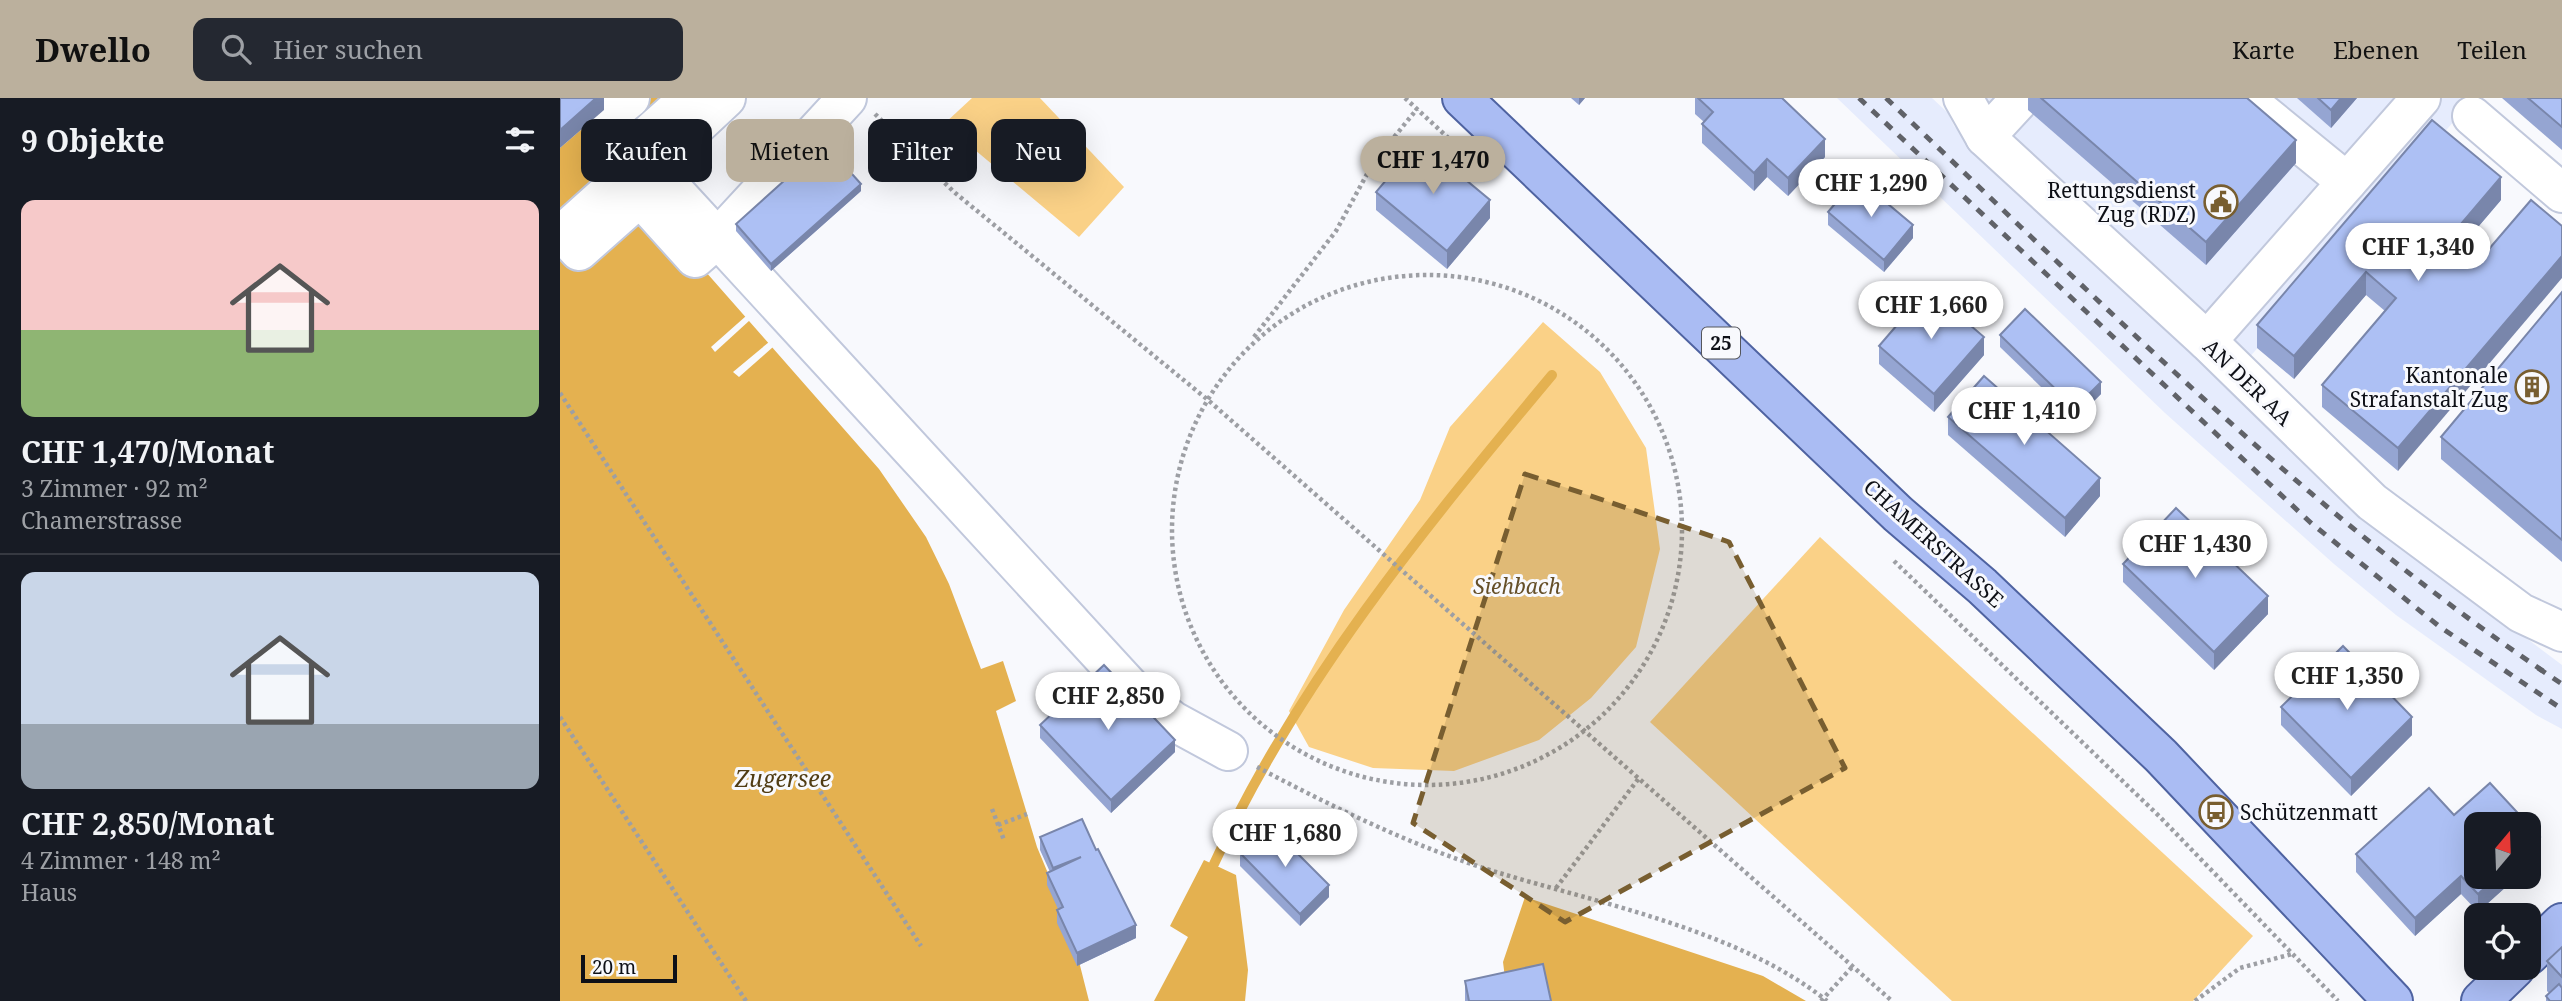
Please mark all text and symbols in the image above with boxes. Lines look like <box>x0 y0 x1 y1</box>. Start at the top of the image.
search box <box>193 18 683 81</box>
text: Dwello <box>35 27 151 72</box>
icon: search <box>217 30 255 68</box>
text: Hier suchen <box>273 31 423 67</box>
text: Karte <box>2232 33 2295 66</box>
text: Ebenen <box>2333 33 2419 66</box>
text: Teilen <box>2457 33 2527 66</box>
chip: Kaufen <box>581 119 712 182</box>
chip: Mieten <box>726 119 854 182</box>
chip: Filter <box>868 119 977 182</box>
chip: Neu <box>991 119 1086 182</box>
text: 9 Objekte <box>21 120 165 161</box>
icon: filters <box>501 121 539 159</box>
pin: CHF 1,470 <box>1353 136 1513 196</box>
text: CHF 1,470 <box>1376 143 1490 175</box>
pin: CHF 1,290 <box>1791 159 1951 219</box>
text: CHF 1,290 <box>1814 166 1928 198</box>
place label: Rettungsdienst Zug (RDZ) <box>2047 176 2196 228</box>
public building icon: Rettungsdienst Zug (RDZ) <box>2202 183 2240 221</box>
pin: CHF 1,340 <box>2338 223 2498 283</box>
text: CHF 1,340 <box>2361 230 2475 262</box>
icon: home <box>217 245 343 371</box>
pin: CHF 1,660 <box>1851 282 2011 341</box>
text: CHF 1,660 <box>1874 288 1988 320</box>
road number: 25 <box>1702 328 1740 358</box>
street label: AN DER AA <box>2197 333 2299 432</box>
place label: Kantonale Strafanstalt Zug <box>2350 361 2509 413</box>
building icon: Kantonale Strafanstalt Zug <box>2513 368 2551 406</box>
pin: CHF 1,410 <box>1944 388 2104 447</box>
text: CHF 1,410 <box>1967 394 2081 426</box>
text: CHF 1,470/Monat <box>21 431 274 472</box>
text: 3 Zimmer · 92 m² <box>21 472 208 504</box>
street label: CHAMERSTRASSE <box>1858 473 2010 613</box>
text: Chamerstrasse <box>21 504 182 536</box>
pin: CHF 1,430 <box>2115 520 2275 580</box>
text: CHF 1,430 <box>2138 527 2252 559</box>
park label: Siehbach <box>1473 572 1561 600</box>
icon: home <box>217 617 343 743</box>
pin: CHF 1,350 <box>2267 652 2427 712</box>
text: CHF 1,350 <box>2290 659 2404 691</box>
pin: CHF 2,850 <box>1028 672 1188 732</box>
text: CHF 2,850 <box>1051 679 1165 711</box>
water label: Zugersee <box>734 762 831 794</box>
bus stop icon: Schützenmatt <box>2197 793 2235 831</box>
place label: Schützenmatt <box>2240 798 2378 826</box>
text: CHF 2,850/Monat <box>21 803 274 844</box>
pin: CHF 1,680 <box>1205 810 1365 869</box>
north arrow <box>2464 812 2541 889</box>
map controls <box>2464 812 2541 980</box>
text: CHF 1,680 <box>1228 816 1342 848</box>
text: 4 Zimmer · 148 m² <box>21 844 221 876</box>
text: Haus <box>21 876 77 908</box>
button: locate <box>2464 903 2541 980</box>
scale bar <box>581 952 677 984</box>
text: 20 m <box>592 954 636 980</box>

